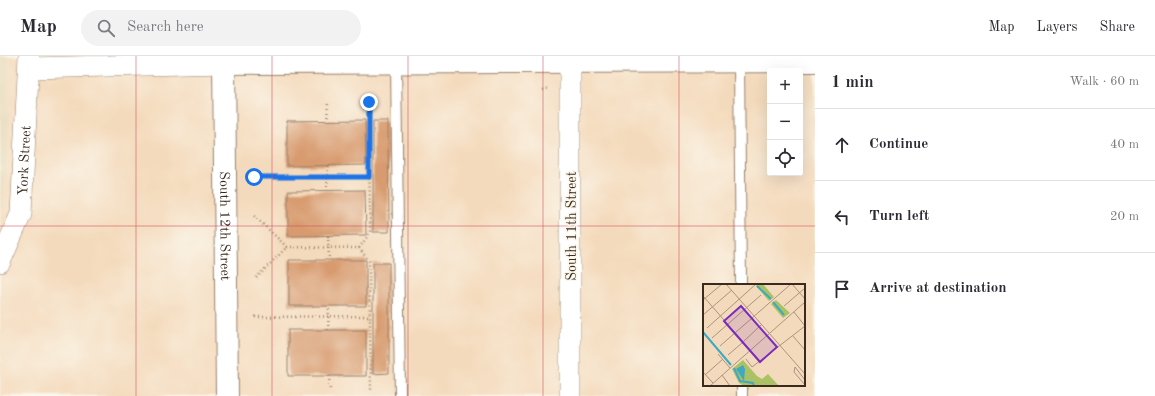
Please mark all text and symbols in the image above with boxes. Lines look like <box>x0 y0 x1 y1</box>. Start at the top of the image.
search box <box>81 10 361 46</box>
icon: search <box>95 17 117 39</box>
text: Map <box>20 18 57 37</box>
text: Search here <box>127 20 204 35</box>
text: Map <box>989 20 1015 34</box>
text: Layers <box>1037 20 1078 34</box>
text: Share <box>1100 20 1135 34</box>
map controls <box>767 68 803 176</box>
button: + <box>767 68 803 104</box>
text: 1 min <box>831 74 874 91</box>
text: Walk · 60 m <box>1070 75 1139 88</box>
route end <box>360 93 378 111</box>
button: − <box>767 104 803 140</box>
street label: York Street <box>16 125 33 196</box>
icon: ahead <box>831 134 853 156</box>
text: Continue <box>869 137 928 152</box>
text: 40 m <box>1110 138 1139 151</box>
button: locate <box>767 140 803 176</box>
route start <box>245 168 263 186</box>
street label: South 12th Street <box>217 171 232 281</box>
street label: South 11th Street <box>565 171 579 281</box>
icon: left <box>831 206 853 228</box>
text: Turn left <box>869 209 929 224</box>
text: 20 m <box>1110 210 1139 223</box>
icon: arrive <box>831 278 853 300</box>
text: Arrive at destination <box>869 281 1007 296</box>
inset map <box>703 284 805 386</box>

